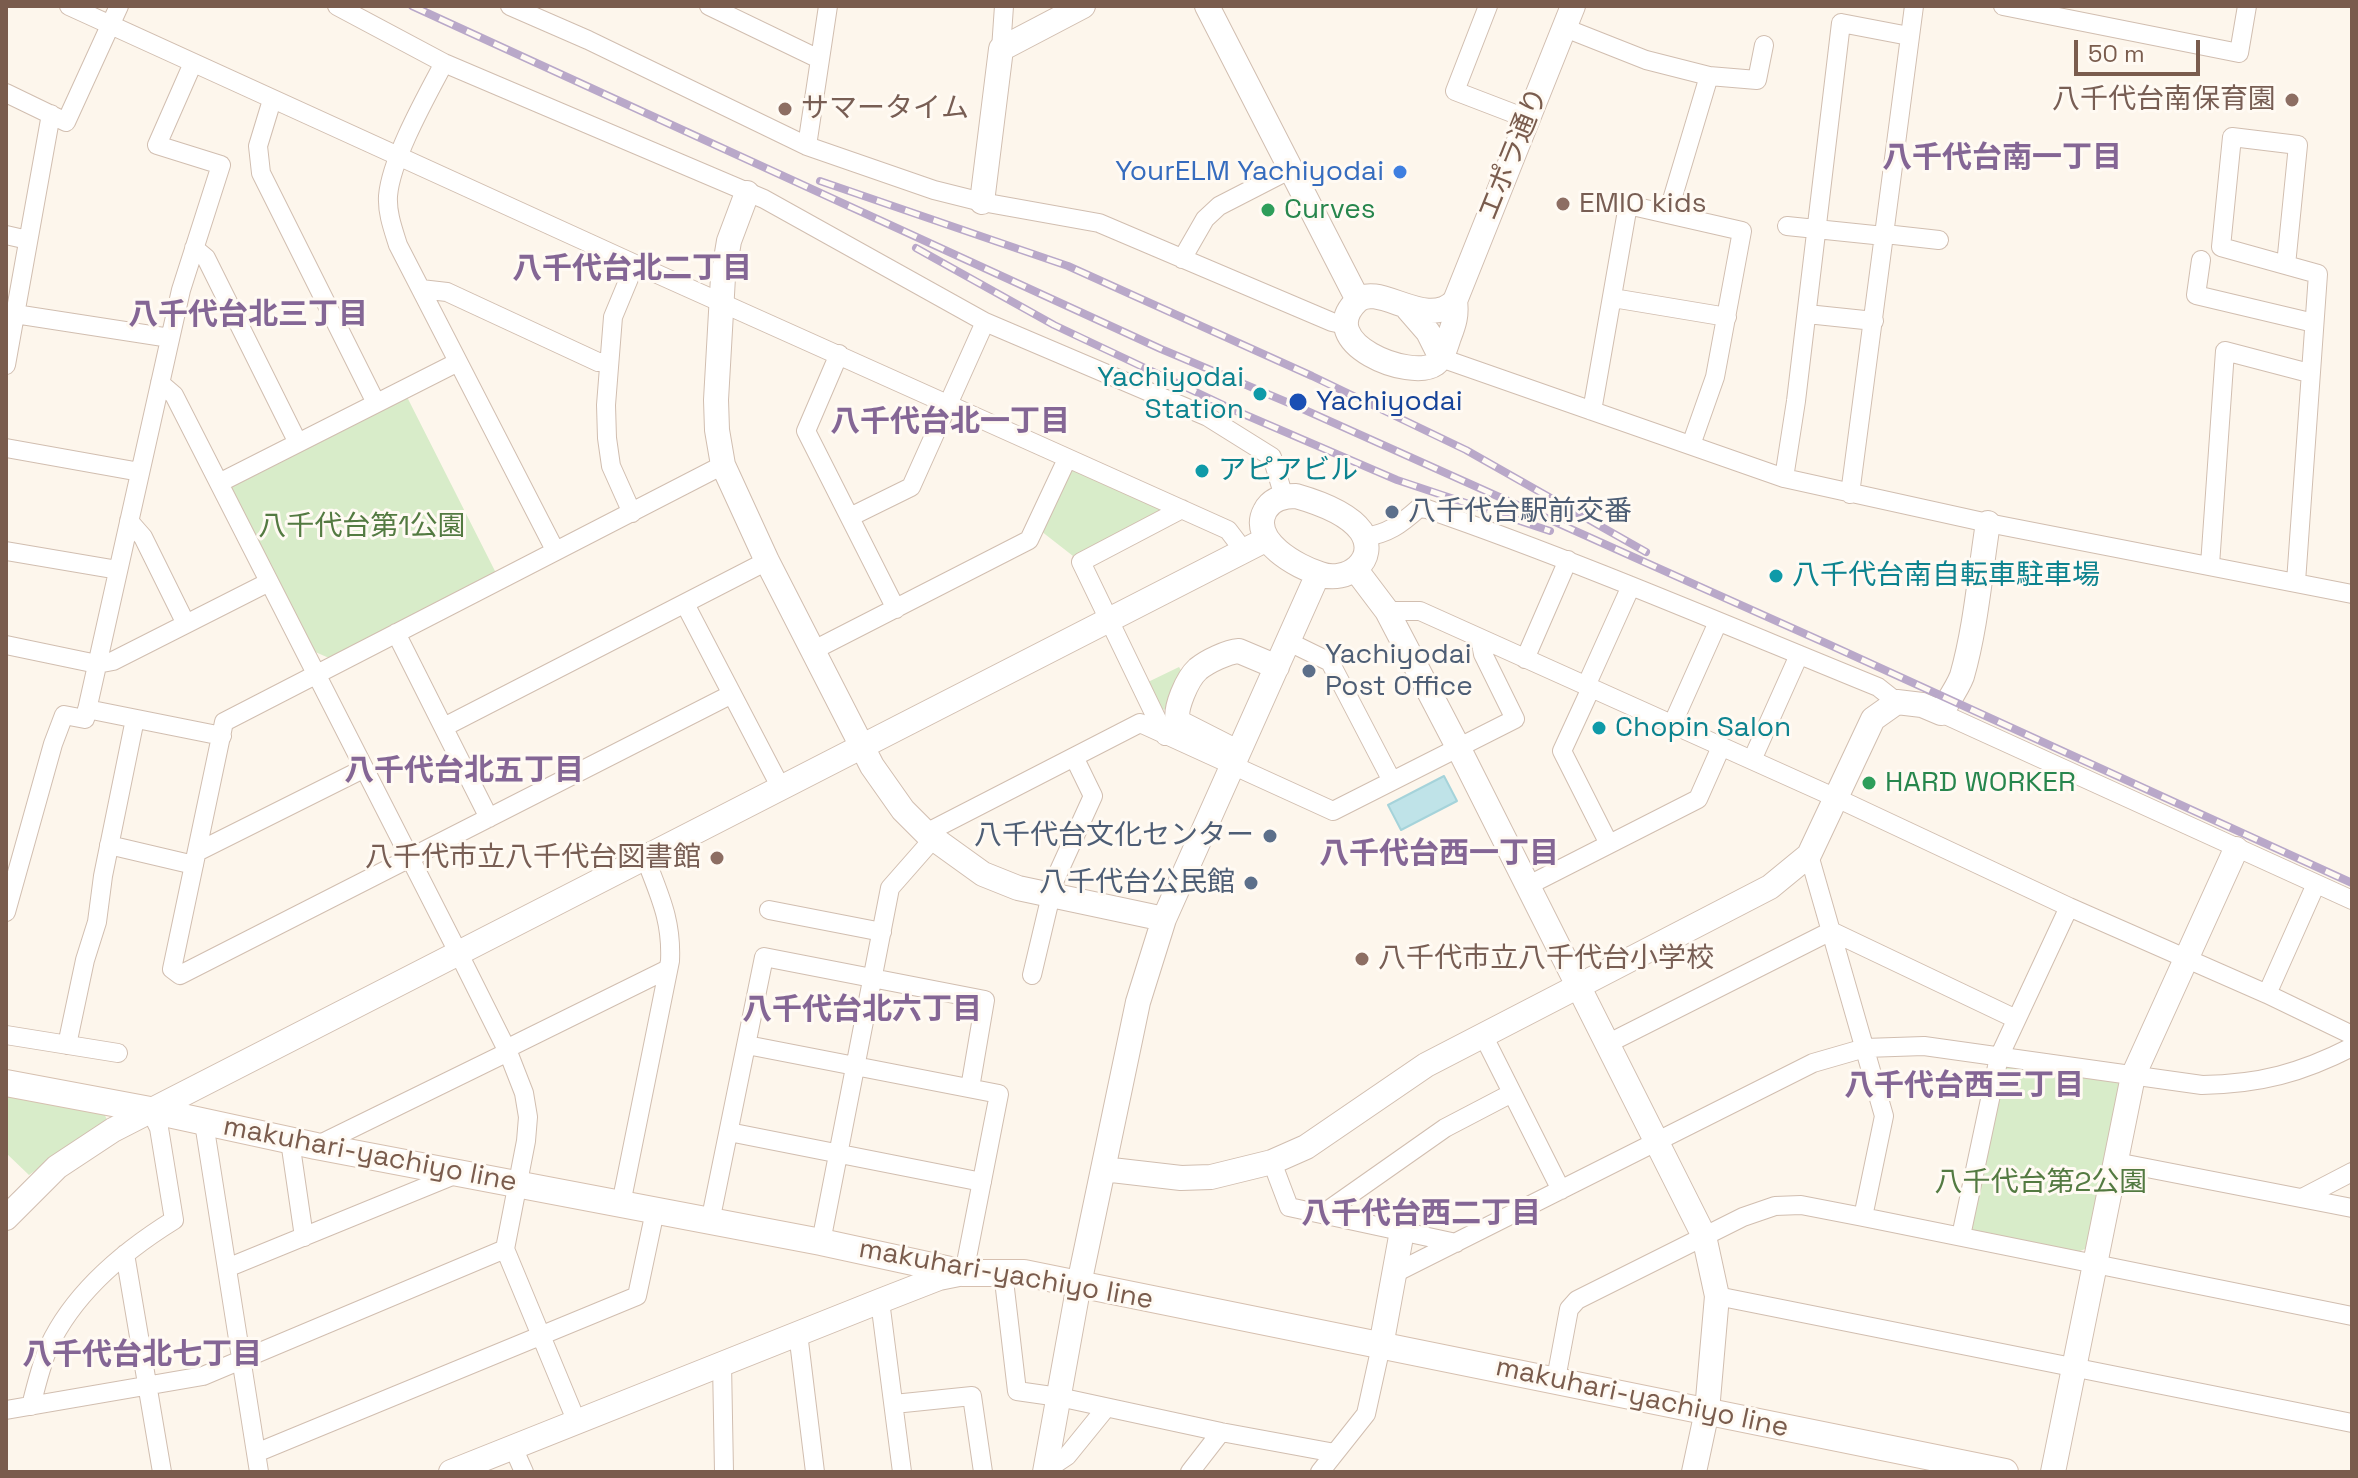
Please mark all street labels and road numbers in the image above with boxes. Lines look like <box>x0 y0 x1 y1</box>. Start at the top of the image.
street label: エポラ通り <box>1472 83 1556 225</box>
street label: makuhari-yachiyo line <box>220 1110 520 1200</box>
street label: makuhari-yachiyo line <box>856 1233 1156 1317</box>
street label: makuhari-yachiyo line <box>1493 1351 1791 1445</box>

